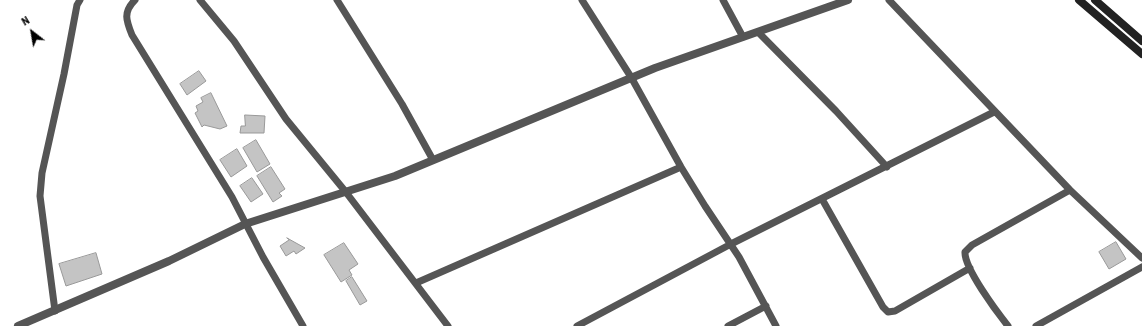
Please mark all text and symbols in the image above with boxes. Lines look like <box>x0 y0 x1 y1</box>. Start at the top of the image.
north arrow <box>12 12 52 52</box>
text: N <box>19 14 32 29</box>

